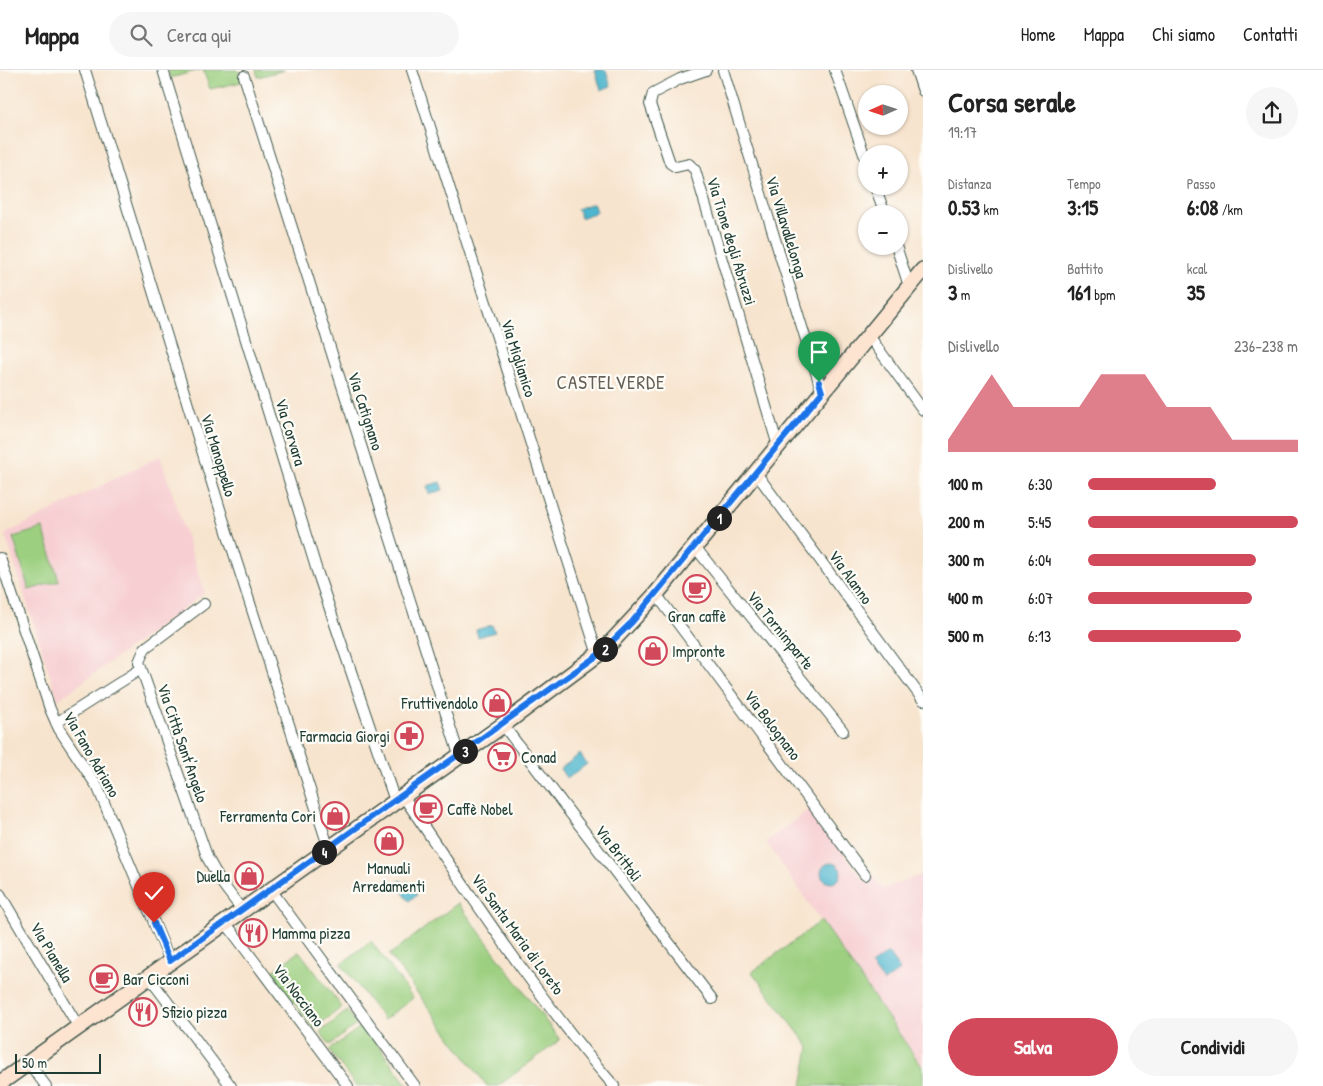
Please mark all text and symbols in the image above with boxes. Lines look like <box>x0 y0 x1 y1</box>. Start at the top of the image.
search box <box>109 12 459 57</box>
text: Mappa <box>25 19 79 51</box>
icon: search <box>127 21 155 49</box>
text: Cerca qui <box>167 22 232 48</box>
text: Home <box>1021 22 1056 47</box>
text: Mappa <box>1084 22 1124 47</box>
text: Chi siamo <box>1152 22 1215 47</box>
text: Contatti <box>1243 22 1298 47</box>
text: Corsa serale <box>948 83 1076 121</box>
north arrow <box>858 85 908 135</box>
map controls <box>858 85 908 255</box>
button: share <box>1246 87 1298 139</box>
text: 19:17 <box>948 121 977 143</box>
button: + <box>858 145 908 195</box>
street label: Via Villavallelonga <box>761 173 813 281</box>
street label: Via Tione degli Abruzzi <box>702 174 762 308</box>
text: Distanza <box>948 174 991 193</box>
text: Tempo <box>1067 174 1101 193</box>
text: Passo <box>1187 174 1215 193</box>
text: 0.53 <box>948 193 980 222</box>
text: 3:15 <box>1067 193 1098 222</box>
text: 6:08 <box>1187 193 1218 222</box>
text: km <box>980 200 999 219</box>
text: /km <box>1218 200 1243 219</box>
button: − <box>858 205 908 255</box>
text: Dislivello <box>948 259 993 278</box>
text: Battito <box>1067 259 1103 278</box>
text: kcal <box>1187 259 1207 278</box>
text: 3 <box>948 278 957 307</box>
text: 161 <box>1067 278 1091 307</box>
text: 35 <box>1187 278 1205 307</box>
text: m <box>957 285 970 304</box>
text: bpm <box>1091 285 1115 304</box>
street label: Via Miglianico <box>496 316 542 400</box>
pin <box>798 331 840 382</box>
text: Dislivello <box>948 335 999 357</box>
text: 236–238 m <box>1234 335 1298 357</box>
icon: arrive <box>805 338 833 366</box>
street label: Via Catignano <box>343 369 389 453</box>
district label: CASTELVERDE <box>557 369 665 395</box>
street label: Via Corvara <box>270 396 312 468</box>
street label: Via Manoppello <box>196 411 242 500</box>
text: 100 m <box>948 473 983 495</box>
text: 6:30 <box>1028 473 1052 495</box>
pin: 1 <box>706 506 732 530</box>
text: 1 <box>717 509 722 528</box>
text: 200 m <box>948 511 984 533</box>
text: 5:45 <box>1028 511 1051 533</box>
street label: Via Alanno <box>824 546 878 609</box>
text: 300 m <box>948 549 984 571</box>
text: 6:04 <box>1028 549 1051 571</box>
cafe icon: Gran caffè <box>682 574 712 604</box>
street label: Via Tornimparte <box>742 586 820 675</box>
text: 400 m <box>948 587 983 609</box>
text: 6:07 <box>1028 587 1053 609</box>
place label: Gran caffè <box>668 605 727 627</box>
text: 500 m <box>948 625 984 647</box>
text: 6:13 <box>1028 625 1051 647</box>
pin: 2 <box>592 636 618 662</box>
shop icon: Impronte <box>638 636 668 666</box>
text: 2 <box>602 640 609 659</box>
place label: Impronte <box>672 640 726 662</box>
street label: Via Città Sant'Angelo <box>152 681 214 806</box>
street label: Via Bolognano <box>740 686 807 765</box>
shop icon: Fruttivendolo <box>482 688 512 718</box>
place label: Fruttivendolo <box>400 692 479 714</box>
street label: Via Fano Adriano <box>58 707 126 802</box>
pharmacy icon: Farmacia Giorgi <box>394 721 424 751</box>
place label: Farmacia Giorgi <box>299 725 390 747</box>
pin: 3 <box>452 738 478 764</box>
text: 3 <box>462 742 469 761</box>
supermarket icon: Conad <box>487 742 517 772</box>
place label: Conad <box>521 746 556 768</box>
cafe icon: Caffè Nobel <box>413 794 443 824</box>
place label: Caffè Nobel <box>447 798 513 820</box>
shop icon: Ferramenta Cori <box>320 801 350 831</box>
place label: Ferramenta Cori <box>219 805 316 827</box>
street label: Via Brittoli <box>590 820 648 886</box>
shop icon: Manuali Arredamenti <box>374 826 404 856</box>
pin: 4 <box>312 840 336 864</box>
text: 4 <box>322 843 327 862</box>
place label: Manuali Arredamenti <box>353 857 425 897</box>
shop icon: Duella <box>234 861 264 891</box>
place label: Duella <box>196 865 230 887</box>
street label: Via Santa Maria di Loreto <box>467 869 570 999</box>
pin <box>133 872 175 923</box>
icon: check <box>140 879 168 907</box>
street label: Via Pianella <box>25 918 79 986</box>
restaurant icon: Mamma pizza <box>238 918 268 948</box>
place label: Mamma pizza <box>272 922 350 944</box>
street label: Via Nocciano <box>268 959 330 1031</box>
cafe icon: Bar Cicconi <box>89 964 119 994</box>
place label: Bar Cicconi <box>123 968 189 990</box>
restaurant icon: Sfizio pizza <box>128 997 158 1027</box>
place label: Sfizio pizza <box>162 1001 227 1023</box>
button: Salva <box>948 1018 1118 1076</box>
button: Condividi <box>1128 1018 1298 1076</box>
scale bar <box>15 1051 101 1074</box>
text: 50 m <box>22 1053 47 1072</box>

